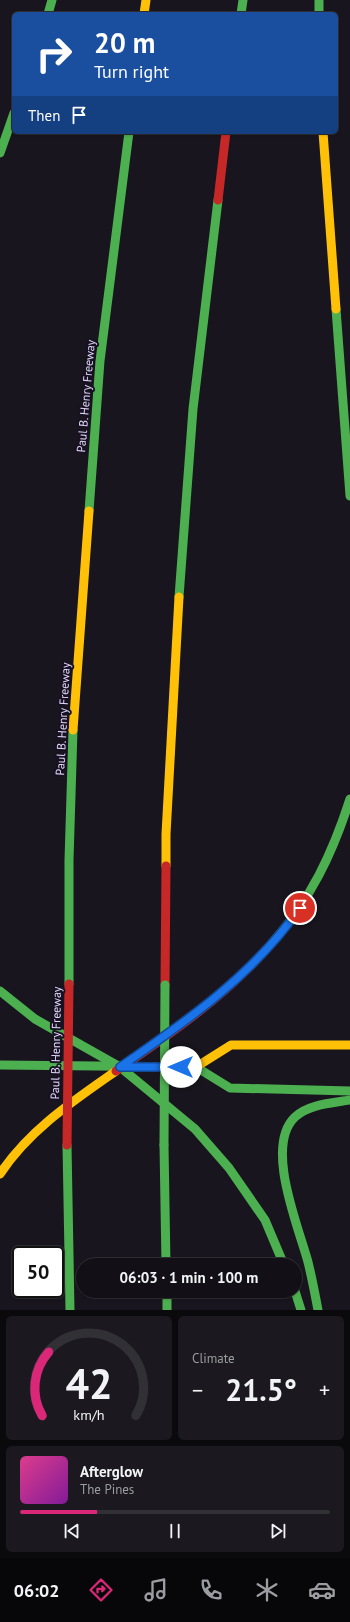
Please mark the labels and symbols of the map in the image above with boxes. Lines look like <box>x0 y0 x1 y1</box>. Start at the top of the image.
street label: Paul B. Henry Freeway <box>73 339 98 453</box>
street label: Paul B. Henry Freeway <box>52 662 73 776</box>
pin <box>283 891 317 925</box>
street label: Paul B. Henry Freeway <box>47 986 64 1100</box>
position arrow <box>160 1046 202 1088</box>
speed limit sign: 50 <box>12 1246 64 1298</box>

